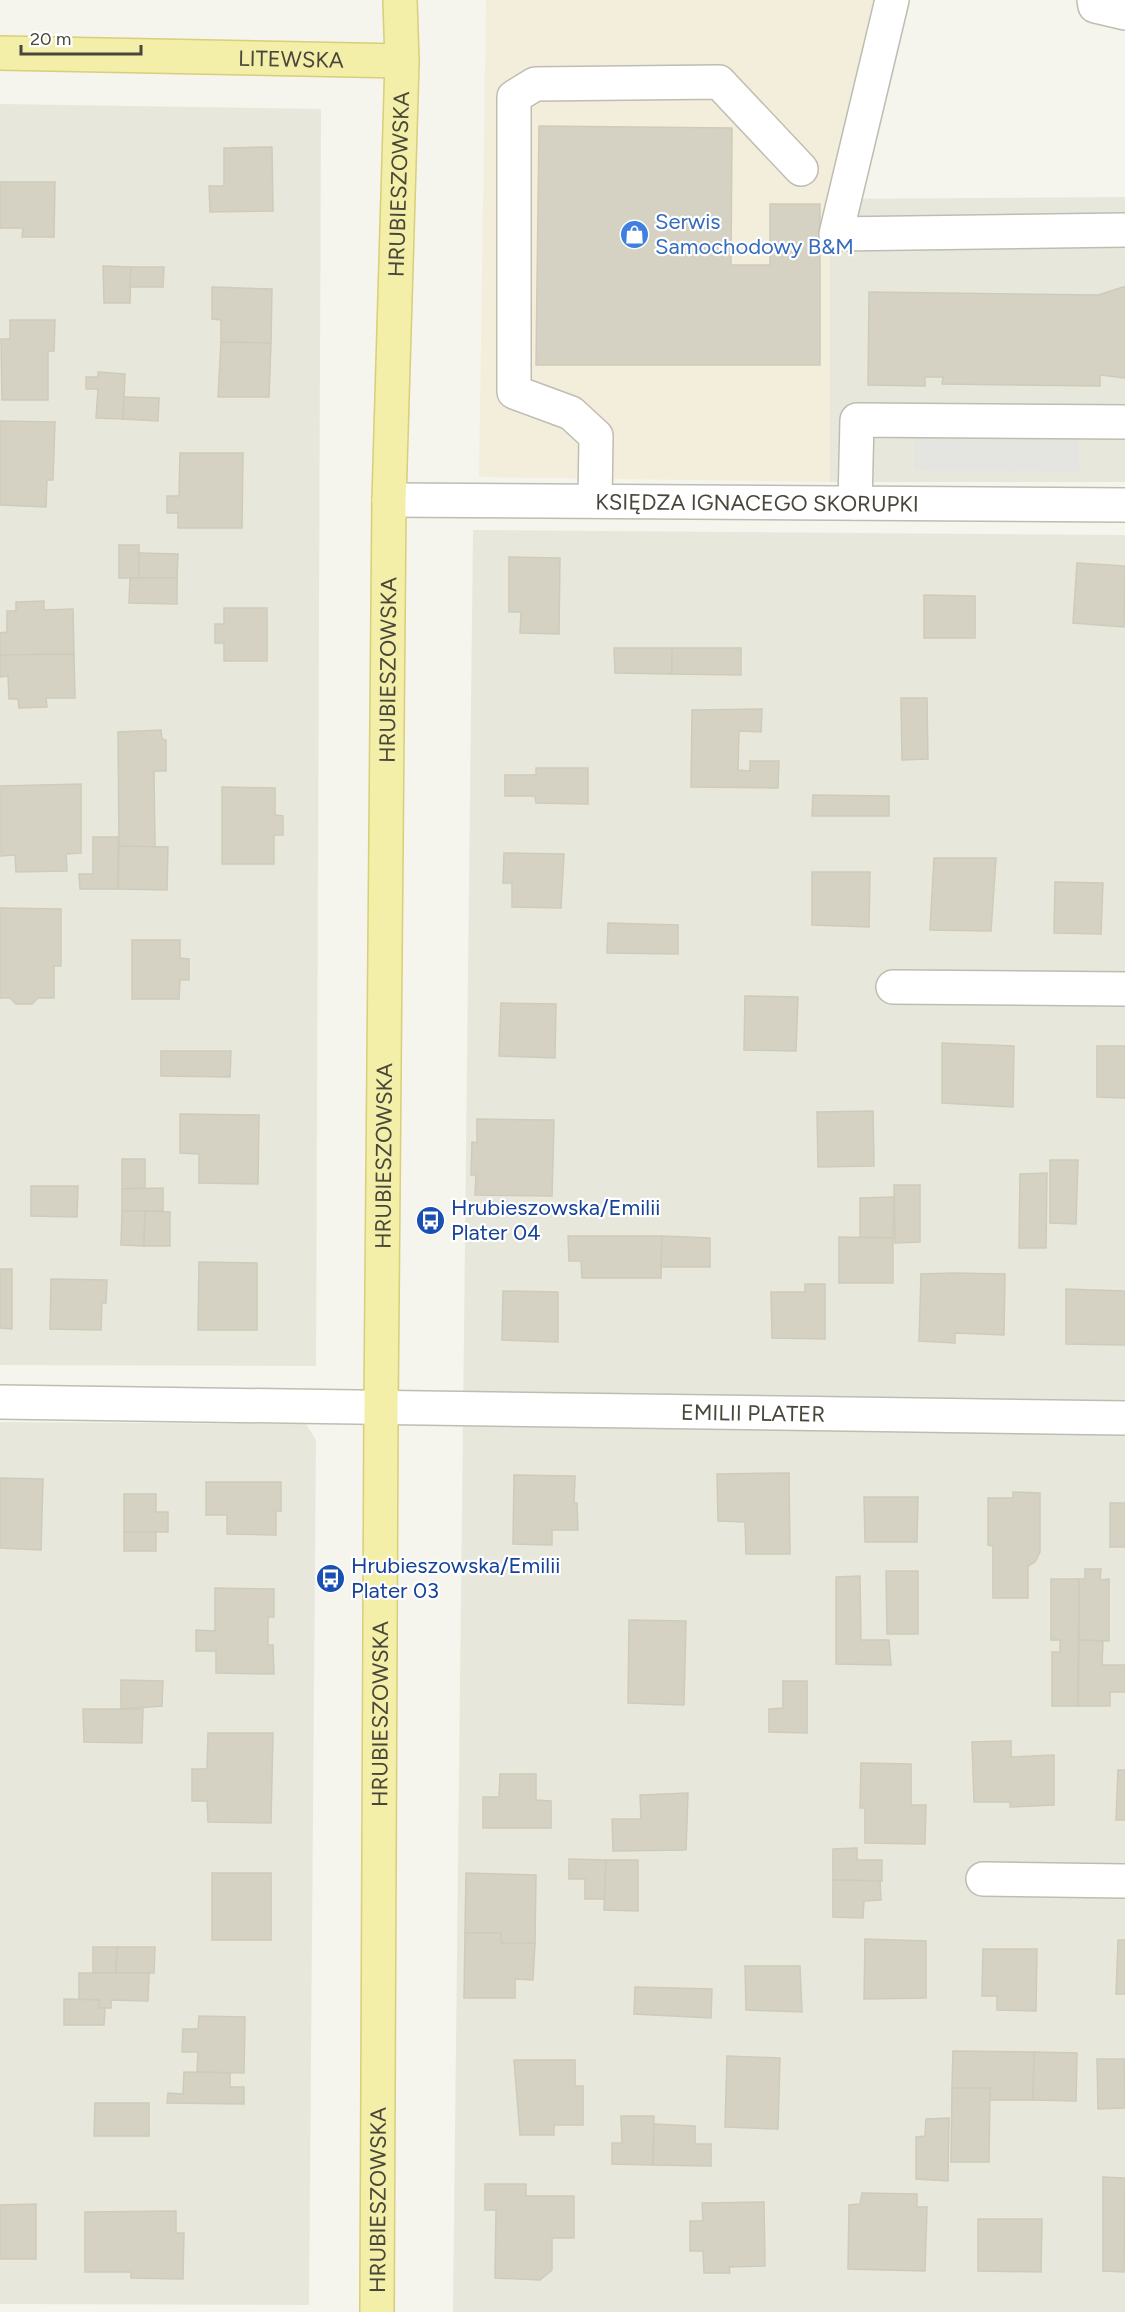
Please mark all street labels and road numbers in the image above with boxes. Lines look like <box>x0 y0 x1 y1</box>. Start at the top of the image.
street label: LITEWSKA <box>238 45 344 74</box>
street label: HRUBIESZOWSKA <box>383 91 415 277</box>
street label: KSIĘDZA IGNACEGO SKORUPKI <box>595 488 919 518</box>
street label: HRUBIESZOWSKA <box>374 577 402 763</box>
street label: HRUBIESZOWSKA <box>369 1063 398 1249</box>
street label: EMILII PLATER <box>681 1399 825 1428</box>
street label: HRUBIESZOWSKA <box>366 1621 394 1807</box>
street label: HRUBIESZOWSKA <box>364 2107 392 2293</box>

